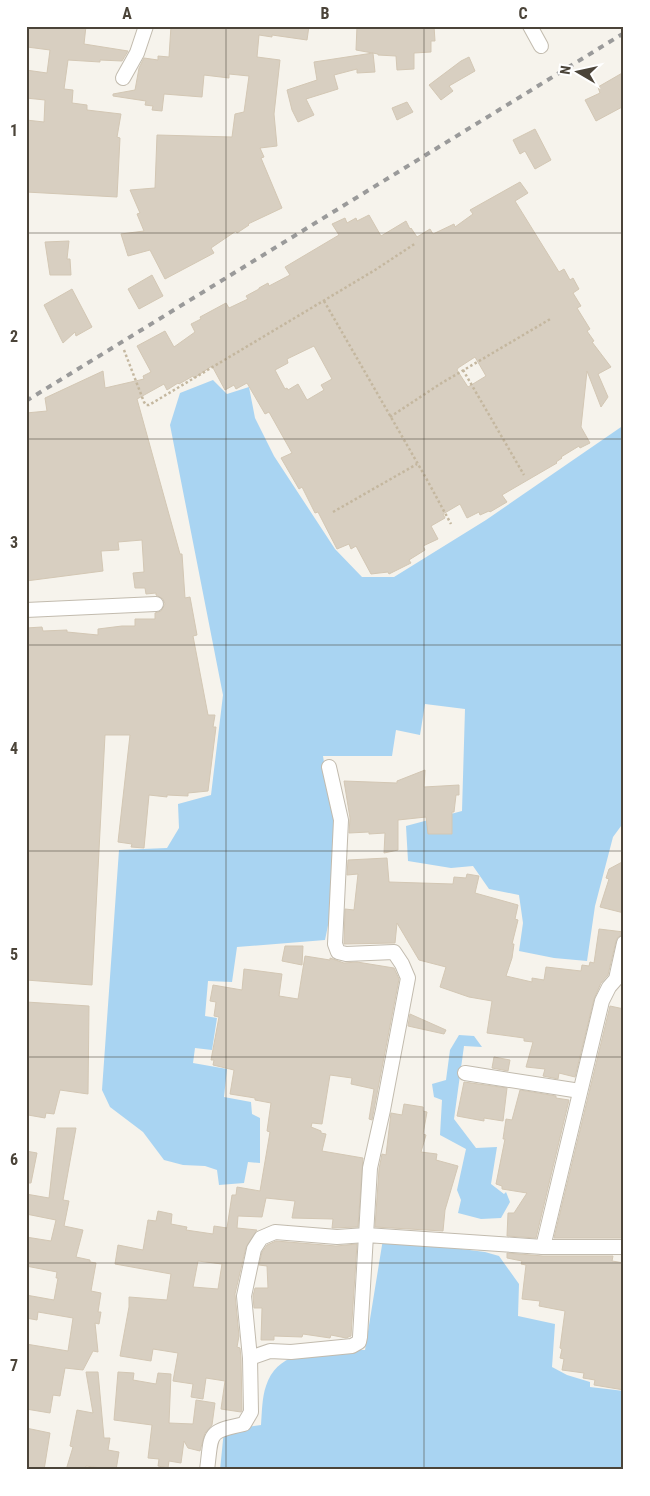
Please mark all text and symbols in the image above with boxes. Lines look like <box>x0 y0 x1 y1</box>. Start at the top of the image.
text: A <box>122 4 132 23</box>
text: B <box>321 4 330 23</box>
text: C <box>518 4 528 23</box>
north arrow <box>552 48 602 98</box>
text: N <box>557 64 574 75</box>
text: 1 <box>10 121 18 140</box>
text: 2 <box>10 327 18 346</box>
text: 3 <box>10 533 18 552</box>
text: 4 <box>10 739 18 758</box>
text: 5 <box>10 945 18 964</box>
text: 6 <box>10 1150 18 1169</box>
text: 7 <box>10 1356 18 1375</box>

